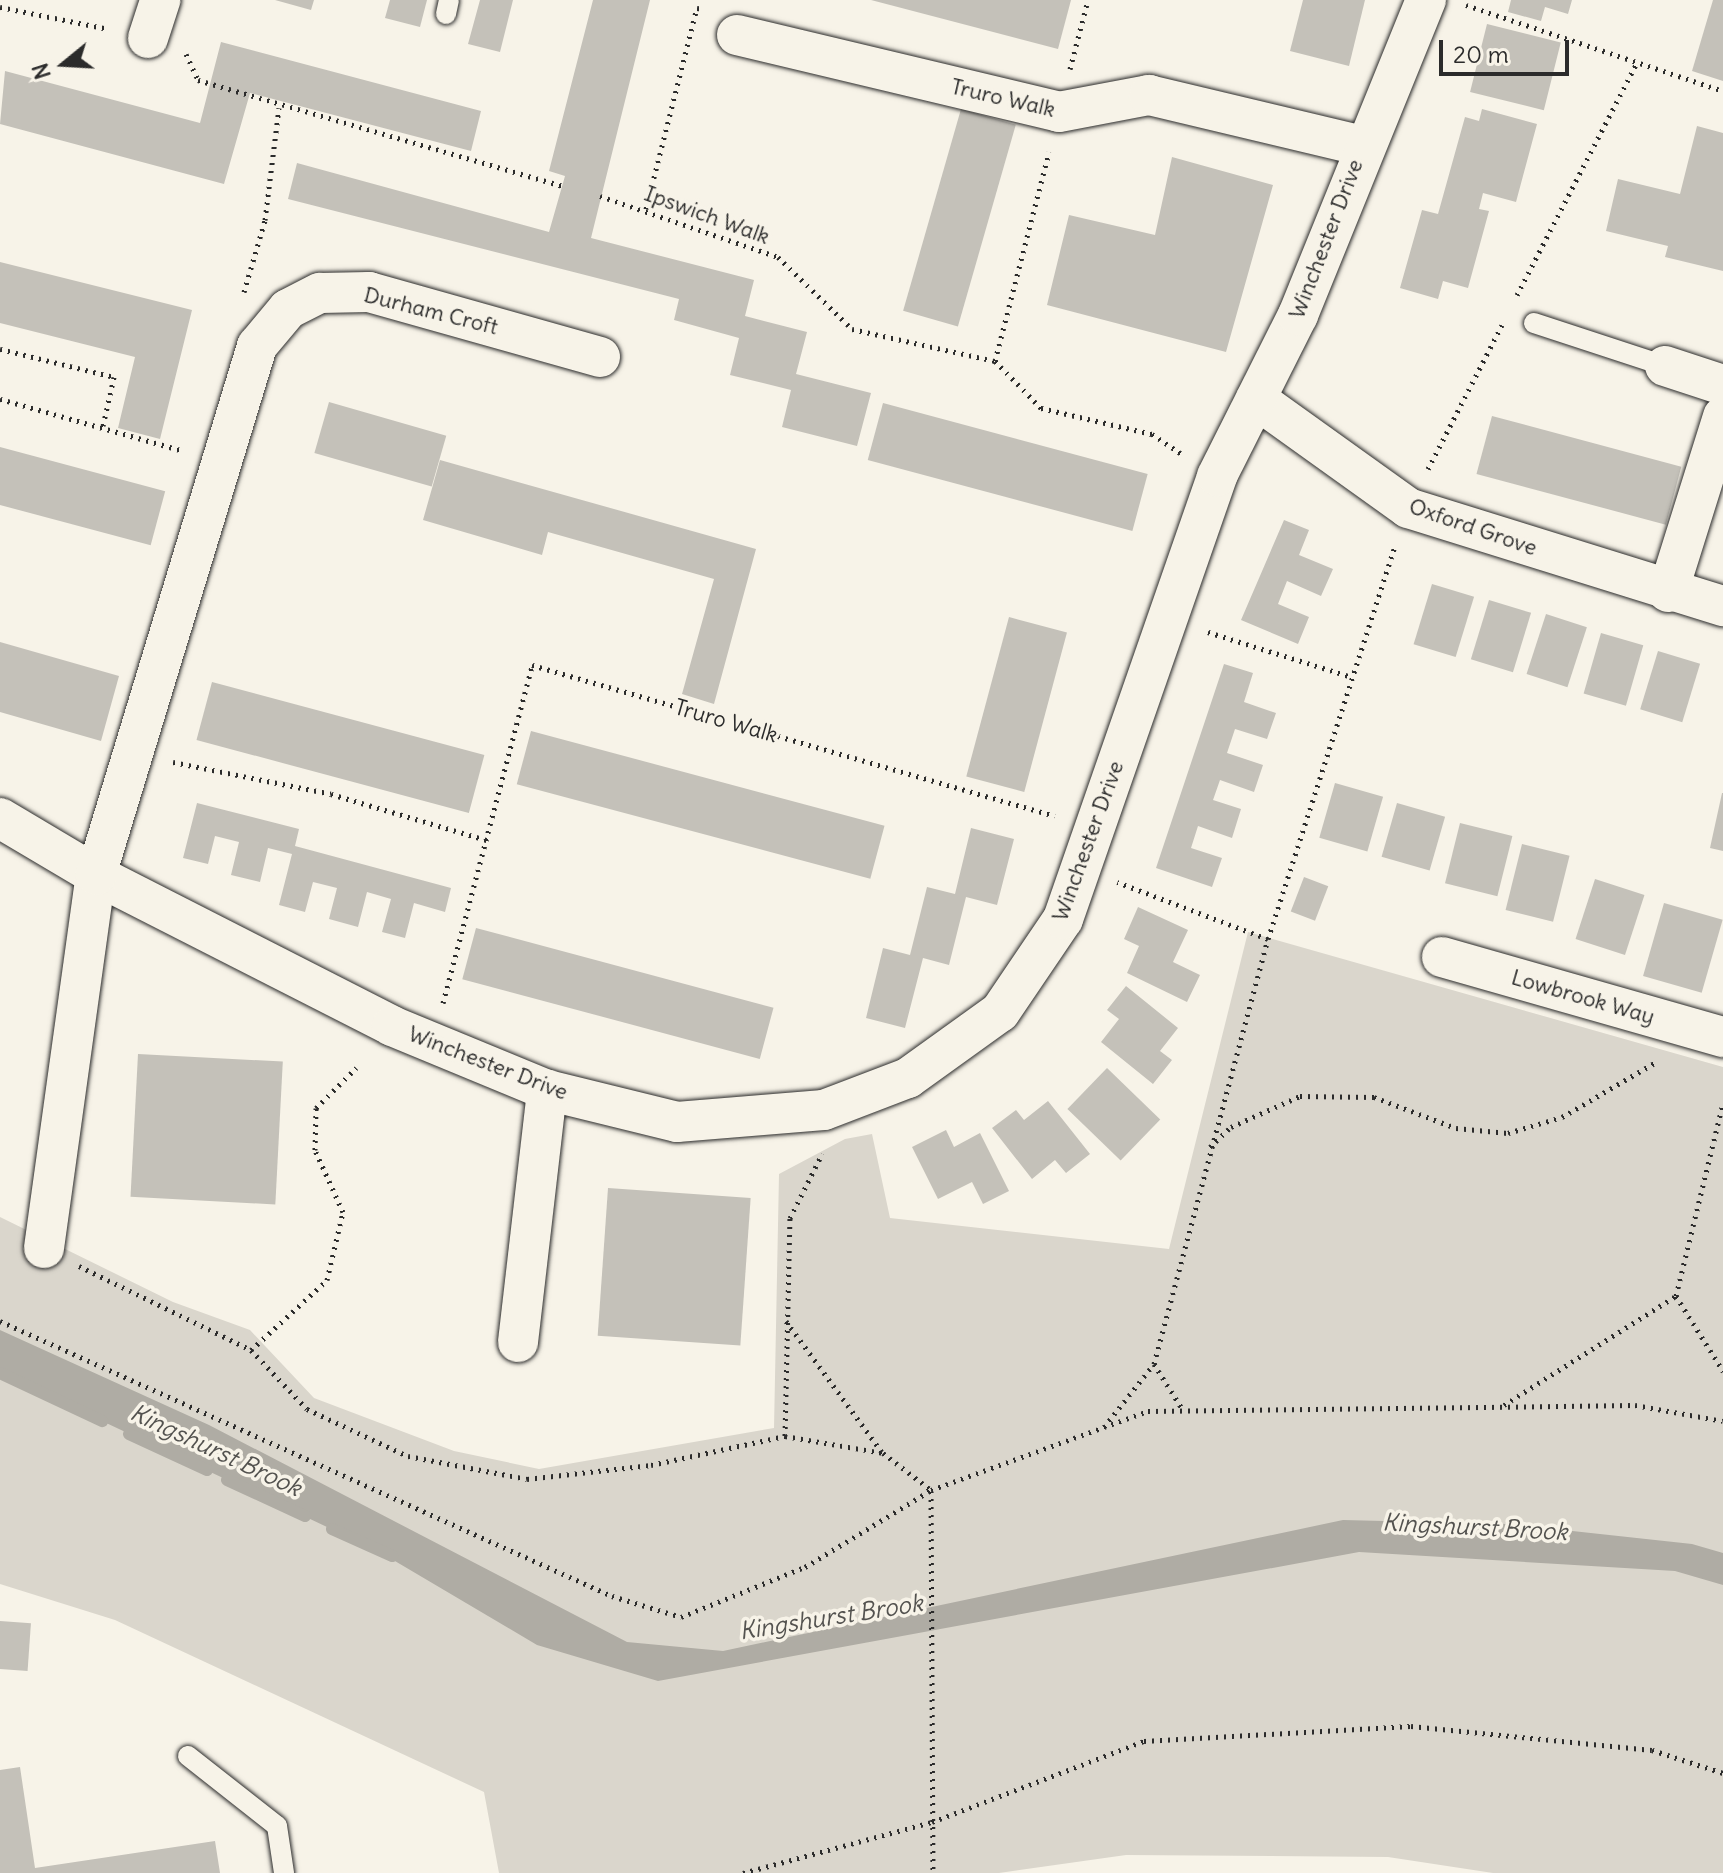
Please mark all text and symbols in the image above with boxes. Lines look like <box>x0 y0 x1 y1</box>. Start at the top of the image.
north arrow <box>24 24 104 104</box>
scale bar <box>1443 24 1573 74</box>
text: 20 m <box>1453 39 1509 69</box>
text: N <box>26 60 57 83</box>
street label: Truro Walk <box>948 73 1058 123</box>
street label: Winchester Drive <box>1283 156 1369 322</box>
street label: Ipswich Walk <box>641 180 773 250</box>
street label: Durham Croft <box>361 282 501 340</box>
street label: Oxford Grove <box>1406 493 1540 561</box>
street label: Truro Walk <box>671 694 781 748</box>
street label: Winchester Drive <box>1047 757 1129 925</box>
street label: Lowbrook Way <box>1508 964 1658 1030</box>
street label: Winchester Drive <box>405 1020 571 1106</box>
water label: Kingshurst Brook <box>126 1398 306 1502</box>
water label: Kingshurst Brook <box>1382 1508 1568 1546</box>
water label: Kingshurst Brook <box>737 1588 925 1646</box>

